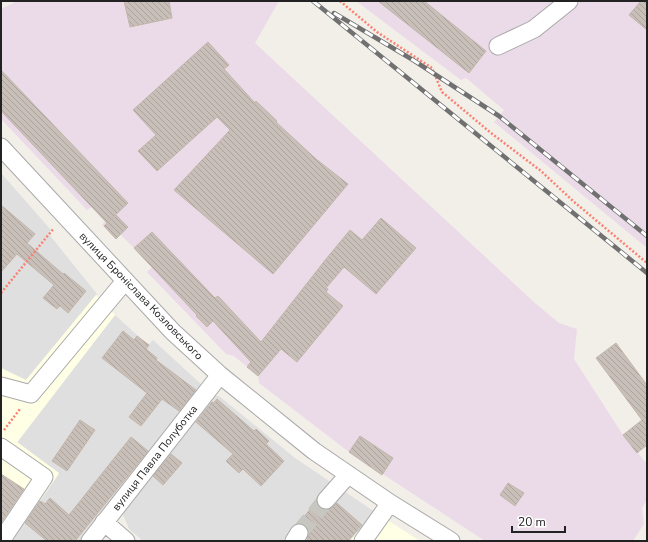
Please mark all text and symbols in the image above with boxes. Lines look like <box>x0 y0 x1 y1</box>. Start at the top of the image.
street label: вулиця Броніслава Козловського <box>76 229 206 363</box>
street label: вулиця Павла Полуботка <box>109 402 201 514</box>
scale bar <box>512 508 565 534</box>
text: 20 m <box>518 514 546 530</box>

